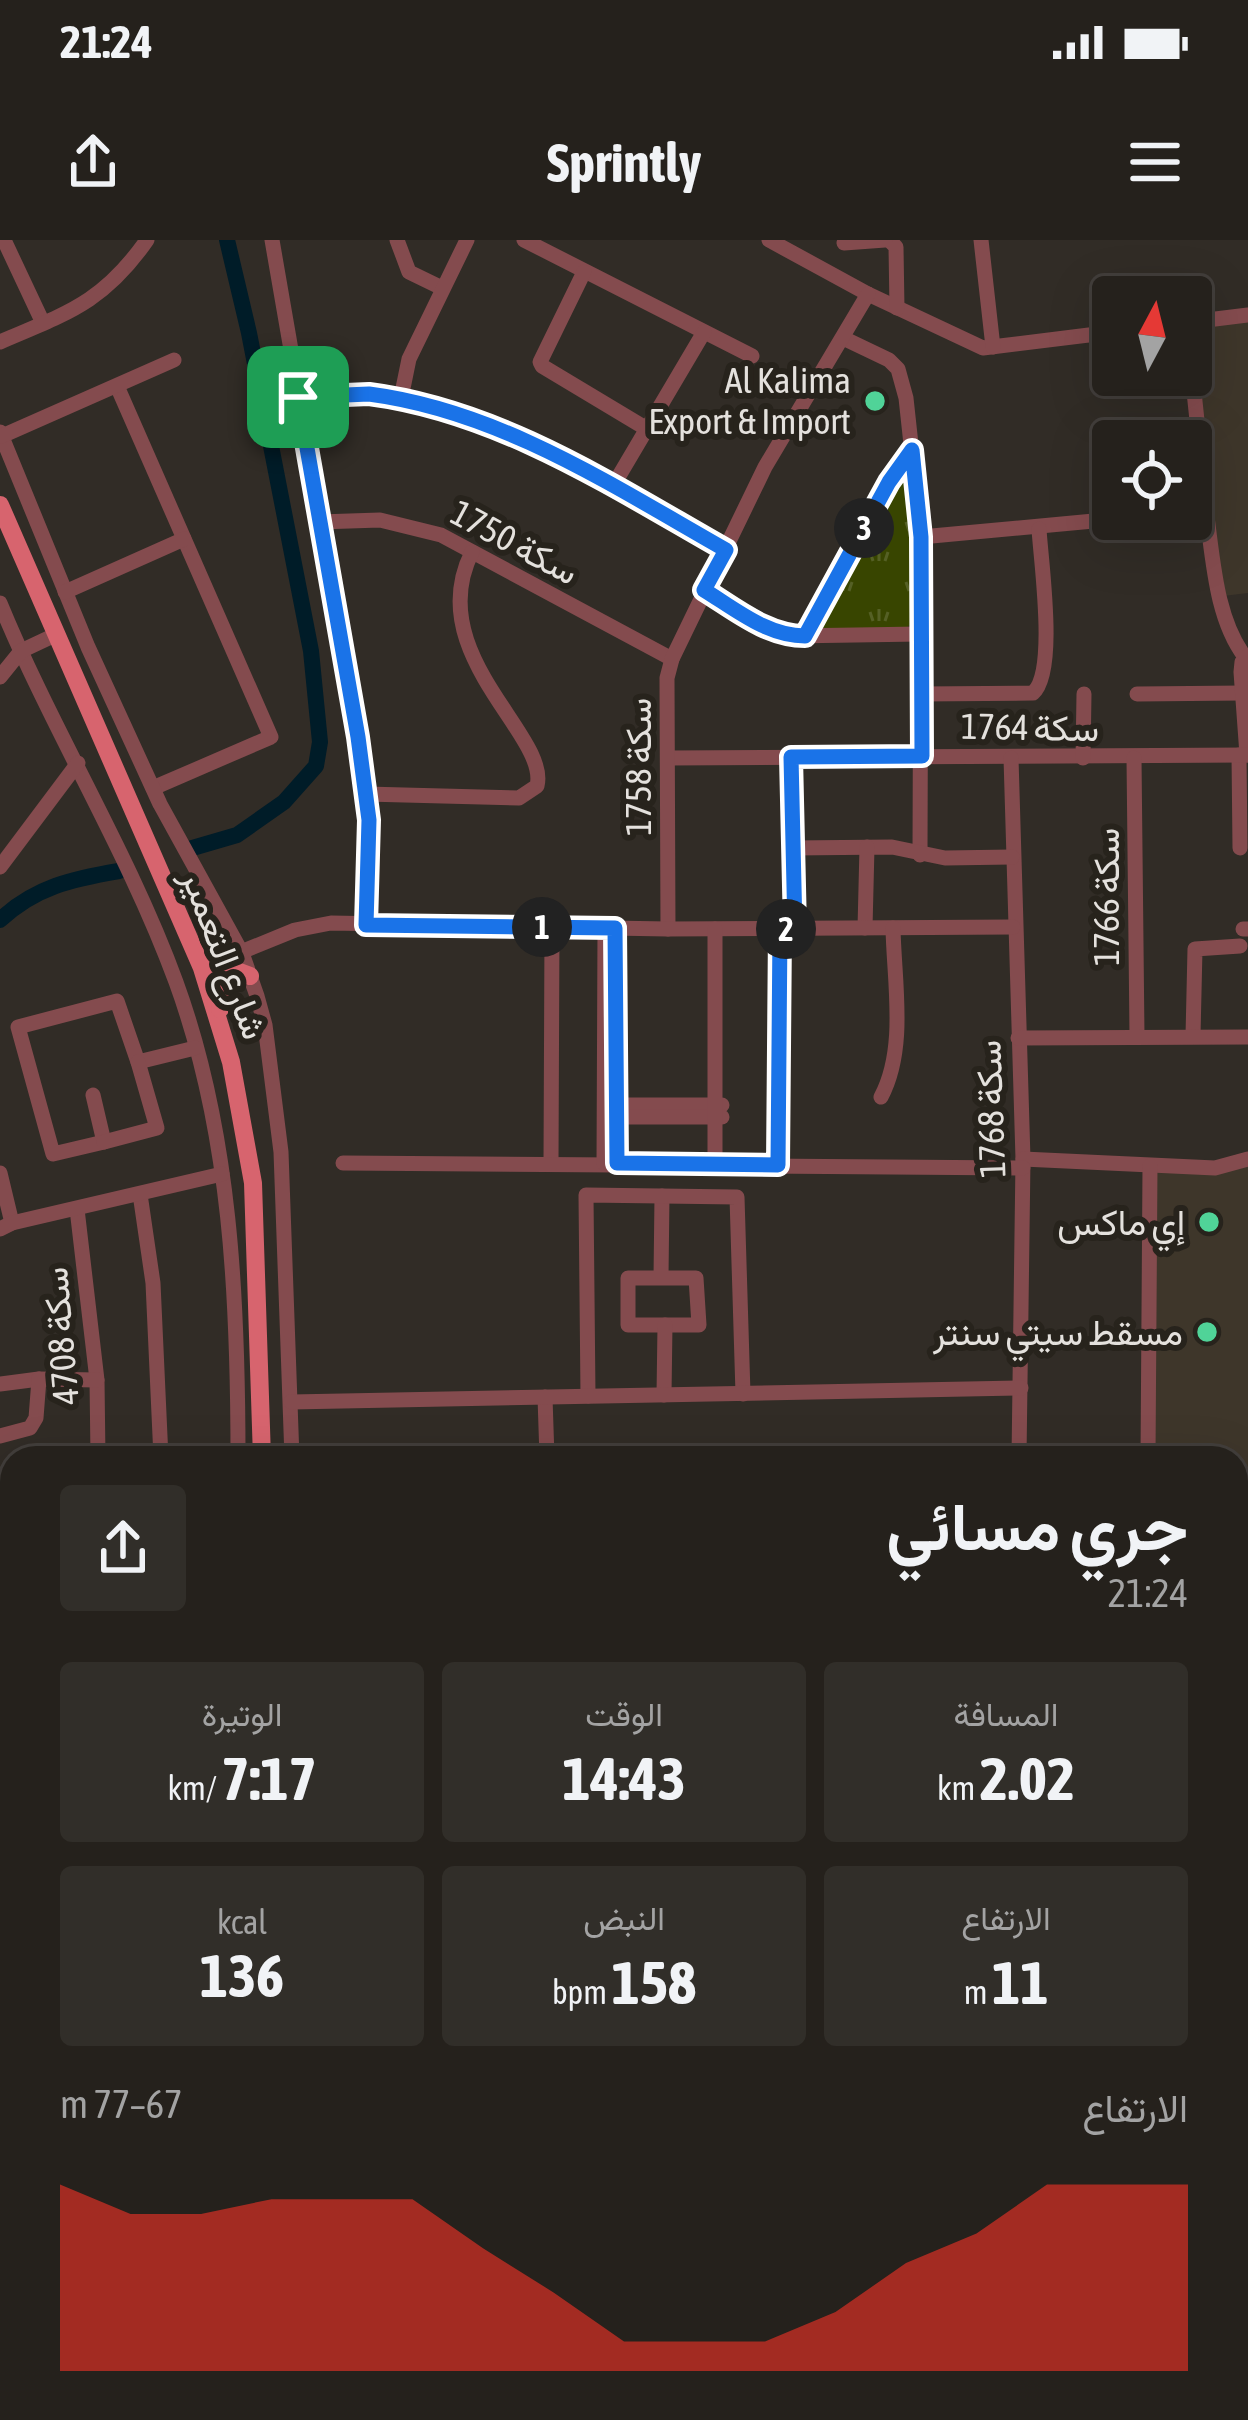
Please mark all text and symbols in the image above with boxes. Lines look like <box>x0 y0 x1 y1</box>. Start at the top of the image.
text: 21:24 <box>60 16 153 68</box>
icon: share <box>60 129 126 195</box>
icon: menu <box>1122 129 1188 195</box>
text: Sprintly <box>547 132 701 193</box>
north arrow <box>1092 276 1212 396</box>
map controls <box>1092 276 1212 540</box>
pin <box>247 346 349 448</box>
place label: Al Kalima Export & Import <box>648 359 851 442</box>
icon: arrive <box>265 364 331 430</box>
marker: Al Kalima Export & Import <box>862 388 888 414</box>
button: locate <box>1092 420 1212 540</box>
street label: سكة 1750 <box>444 491 586 593</box>
pin: 3 <box>834 498 894 558</box>
text: 3 <box>856 509 872 547</box>
street label: سكة 1758 <box>617 698 659 836</box>
street label: سكة 1764 <box>961 705 1099 749</box>
street label: سكة 1766 <box>1085 828 1127 966</box>
street label: شارع التعمير <box>169 862 277 1046</box>
pin: 1 <box>512 897 572 957</box>
pin: 2 <box>756 899 816 959</box>
text: 1 <box>534 908 550 946</box>
text: 2 <box>778 910 794 948</box>
street label: سكة 1768 <box>967 1039 1013 1179</box>
place label: إي ماكس <box>1057 1201 1185 1252</box>
marker: إي ماكس <box>1196 1209 1222 1235</box>
street label: سكة 4708 <box>33 1265 87 1407</box>
place label: مسقط سيتي سنتر <box>932 1311 1183 1362</box>
marker: مسقط سيتي سنتر <box>1194 1319 1220 1345</box>
button: share <box>60 1485 186 1611</box>
text: جري مسائي <box>886 1488 1188 1564</box>
text: 21:24 <box>1108 1571 1188 1615</box>
text: الوتيرة <box>202 1695 282 1733</box>
text: الوقت <box>585 1695 663 1733</box>
text: المسافة <box>954 1695 1058 1733</box>
text: 7:17 <box>221 1744 317 1813</box>
text: 14:43 <box>562 1744 686 1813</box>
text: 2.02 <box>980 1744 1075 1813</box>
text: /km <box>167 1769 221 1807</box>
text: km <box>937 1769 980 1807</box>
text: النبض <box>583 1899 665 1937</box>
text: الارتفاع <box>961 1899 1051 1937</box>
text: kcal <box>217 1903 267 1941</box>
text: 136 <box>200 1941 284 2010</box>
text: 158 <box>611 1948 696 2017</box>
text: 11 <box>992 1948 1048 2017</box>
text: bpm <box>552 1973 611 2011</box>
text: m <box>964 1973 992 2011</box>
text: 67–77 m <box>60 2082 182 2126</box>
text: الارتفاع <box>1082 2086 1188 2130</box>

